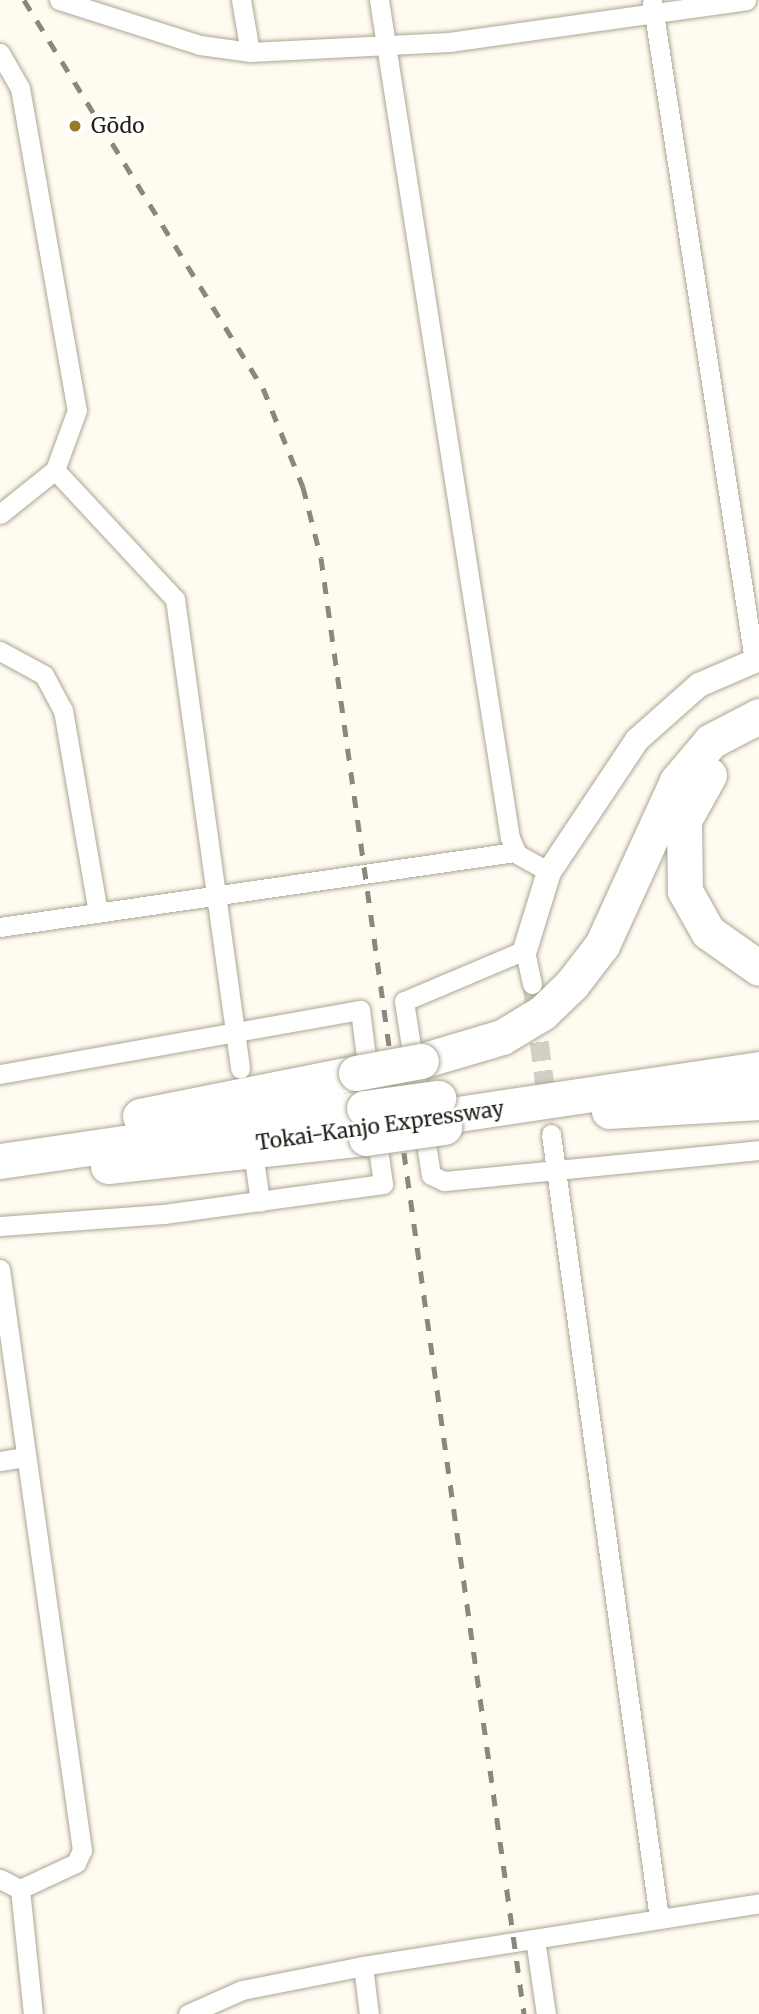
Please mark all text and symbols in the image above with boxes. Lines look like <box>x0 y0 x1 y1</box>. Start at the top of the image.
place label: Gōdo <box>91 113 145 139</box>
marker: Gōdo <box>65 116 85 136</box>
street label: Tokai-Kanjo Expressway <box>254 1096 506 1156</box>

